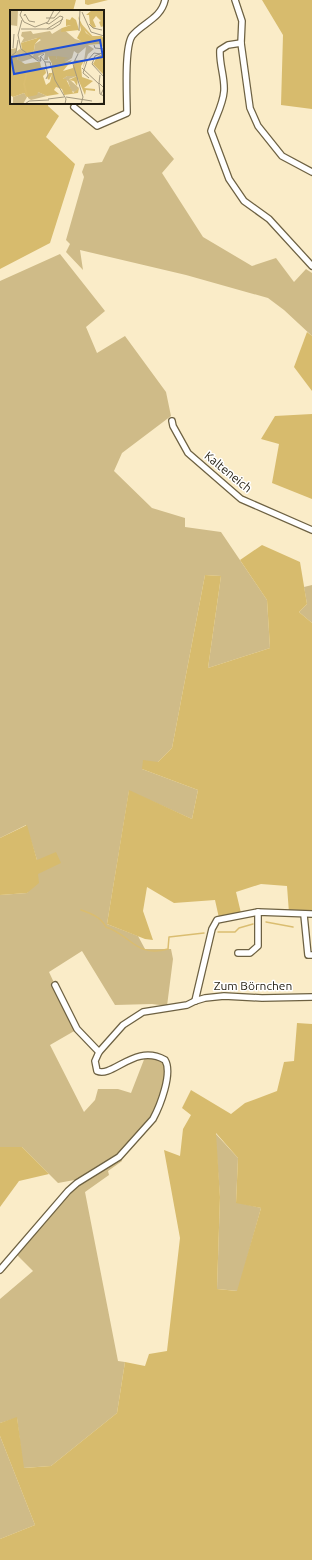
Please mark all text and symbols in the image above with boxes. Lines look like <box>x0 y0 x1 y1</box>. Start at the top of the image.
inset map <box>10 10 104 104</box>
street label: Kalteneich <box>202 449 254 495</box>
street label: Zum Börnchen <box>214 979 292 992</box>

